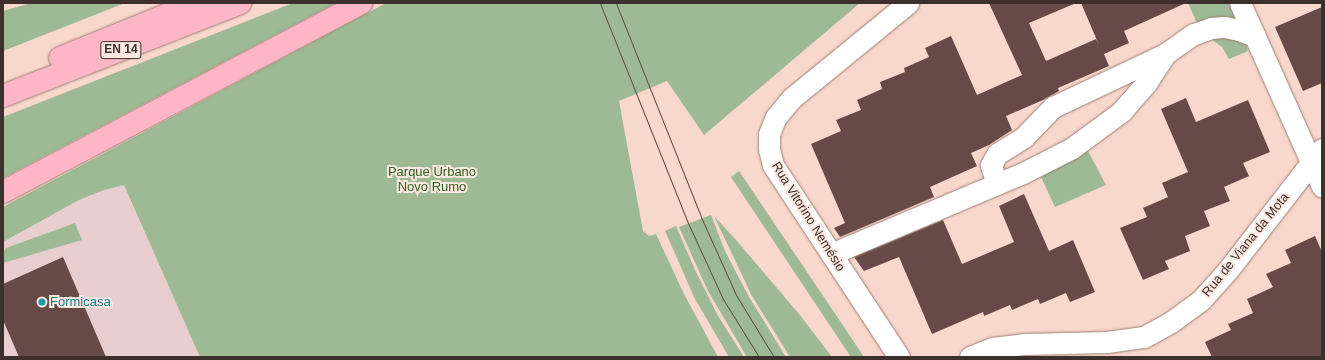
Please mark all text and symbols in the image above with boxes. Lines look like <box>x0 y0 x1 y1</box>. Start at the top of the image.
road number: EN 14 <box>100 40 142 60</box>
street label: Rua Vitorino Nemésio <box>768 159 848 275</box>
park label: Parque Urbano Novo Rumo <box>388 165 476 196</box>
street label: Rua de Viana da Mota <box>1199 190 1293 300</box>
place label: Formicasa <box>50 294 111 310</box>
marker: Formicasa <box>37 297 47 307</box>

